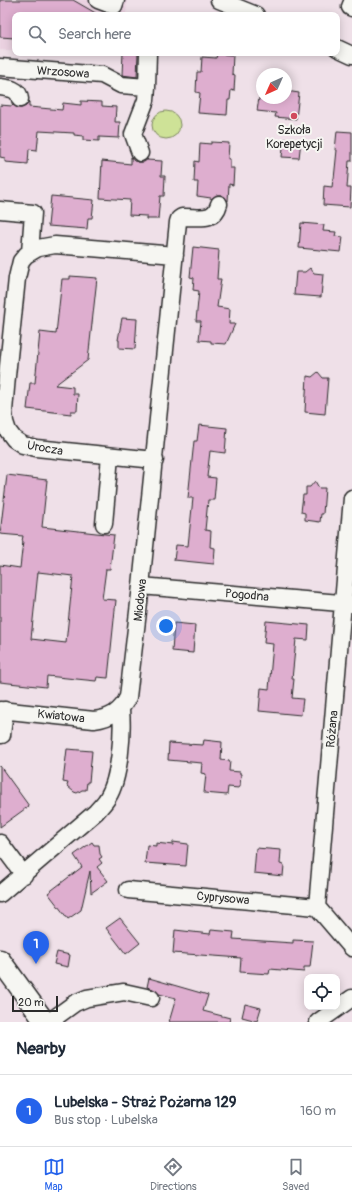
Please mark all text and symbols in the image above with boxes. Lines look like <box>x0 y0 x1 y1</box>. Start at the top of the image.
search box <box>12 12 340 56</box>
icon: search <box>26 23 48 45</box>
text: Search here <box>58 25 131 44</box>
street label: Wrzosowa <box>36 63 90 82</box>
north arrow <box>256 68 292 104</box>
marker: Szkoła Korepetycji <box>289 111 299 121</box>
place label: Szkoła Korepetycji <box>266 123 322 152</box>
street label: Urocza <box>26 438 65 459</box>
street label: Miodowa <box>131 578 150 622</box>
street label: Pogodna <box>224 586 270 605</box>
your location <box>156 616 176 636</box>
street label: Kwiatowa <box>37 707 86 726</box>
street label: Różana <box>323 709 342 748</box>
street label: Cyprysowa <box>196 889 250 908</box>
pin: 1 <box>23 931 49 964</box>
map controls <box>304 974 340 1010</box>
button: locate <box>304 974 340 1010</box>
scale bar <box>12 994 58 1013</box>
text: 20 m <box>18 996 44 1009</box>
text: Nearby <box>16 1038 65 1059</box>
text: Lubelska - Straż Pożarna 129 <box>54 1093 237 1112</box>
text: 1 <box>26 1103 32 1119</box>
text: 160 m <box>300 1103 336 1119</box>
text: Bus stop · Lubelska <box>54 1112 158 1128</box>
tab: Map <box>43 1156 65 1193</box>
tab: Directions <box>150 1156 197 1193</box>
tab: Saved <box>282 1156 309 1193</box>

